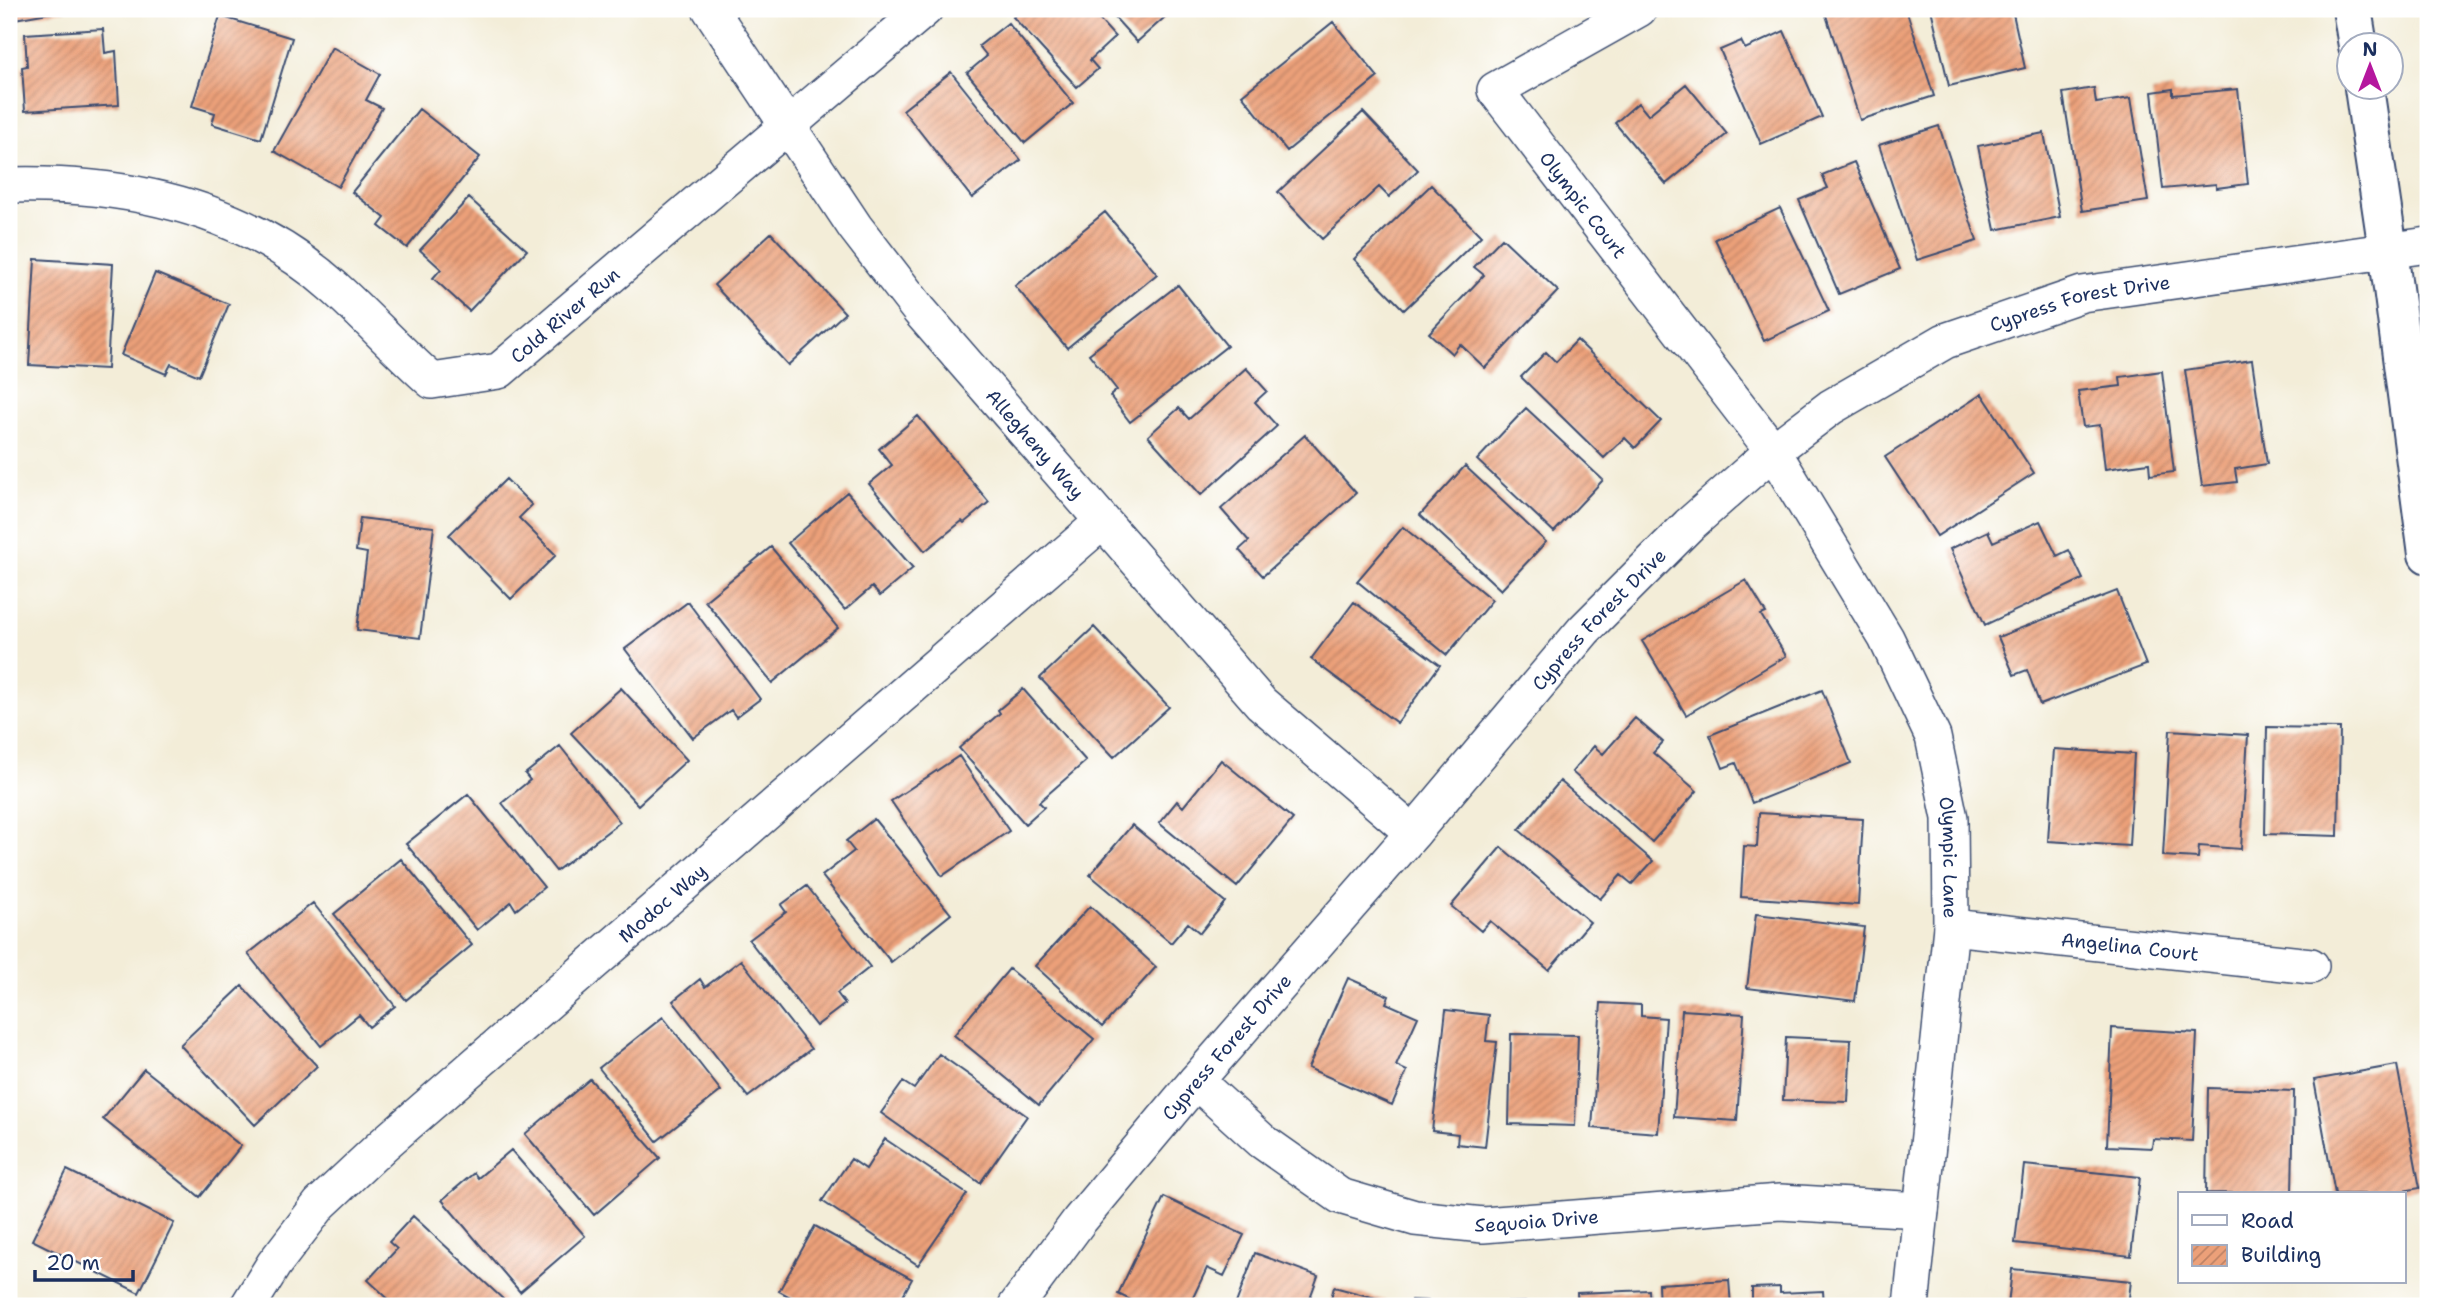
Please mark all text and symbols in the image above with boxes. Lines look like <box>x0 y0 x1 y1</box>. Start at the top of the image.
north arrow <box>2336 32 2406 102</box>
text: N <box>2362 37 2378 62</box>
street label: Olympic Court <box>1534 146 1632 263</box>
street label: Cold River Run <box>505 261 625 369</box>
street label: Cypress Forest Drive <box>1986 269 2172 337</box>
street label: Allegheny Way <box>981 383 1090 504</box>
street label: Cypress Forest Drive <box>1526 543 1671 696</box>
street label: Olympic Lane <box>1933 794 1963 919</box>
street label: Modoc Way <box>613 858 712 948</box>
street label: Angelina Court <box>2060 927 2200 966</box>
street label: Cypress Forest Drive <box>1156 968 1297 1125</box>
legend <box>2178 1192 2406 1284</box>
street label: Sequoia Drive <box>1473 1204 1600 1238</box>
text: Road <box>2241 1207 2294 1235</box>
scale bar <box>35 1238 133 1282</box>
text: Building <box>2241 1241 2321 1269</box>
text: 20 m <box>46 1249 100 1277</box>

